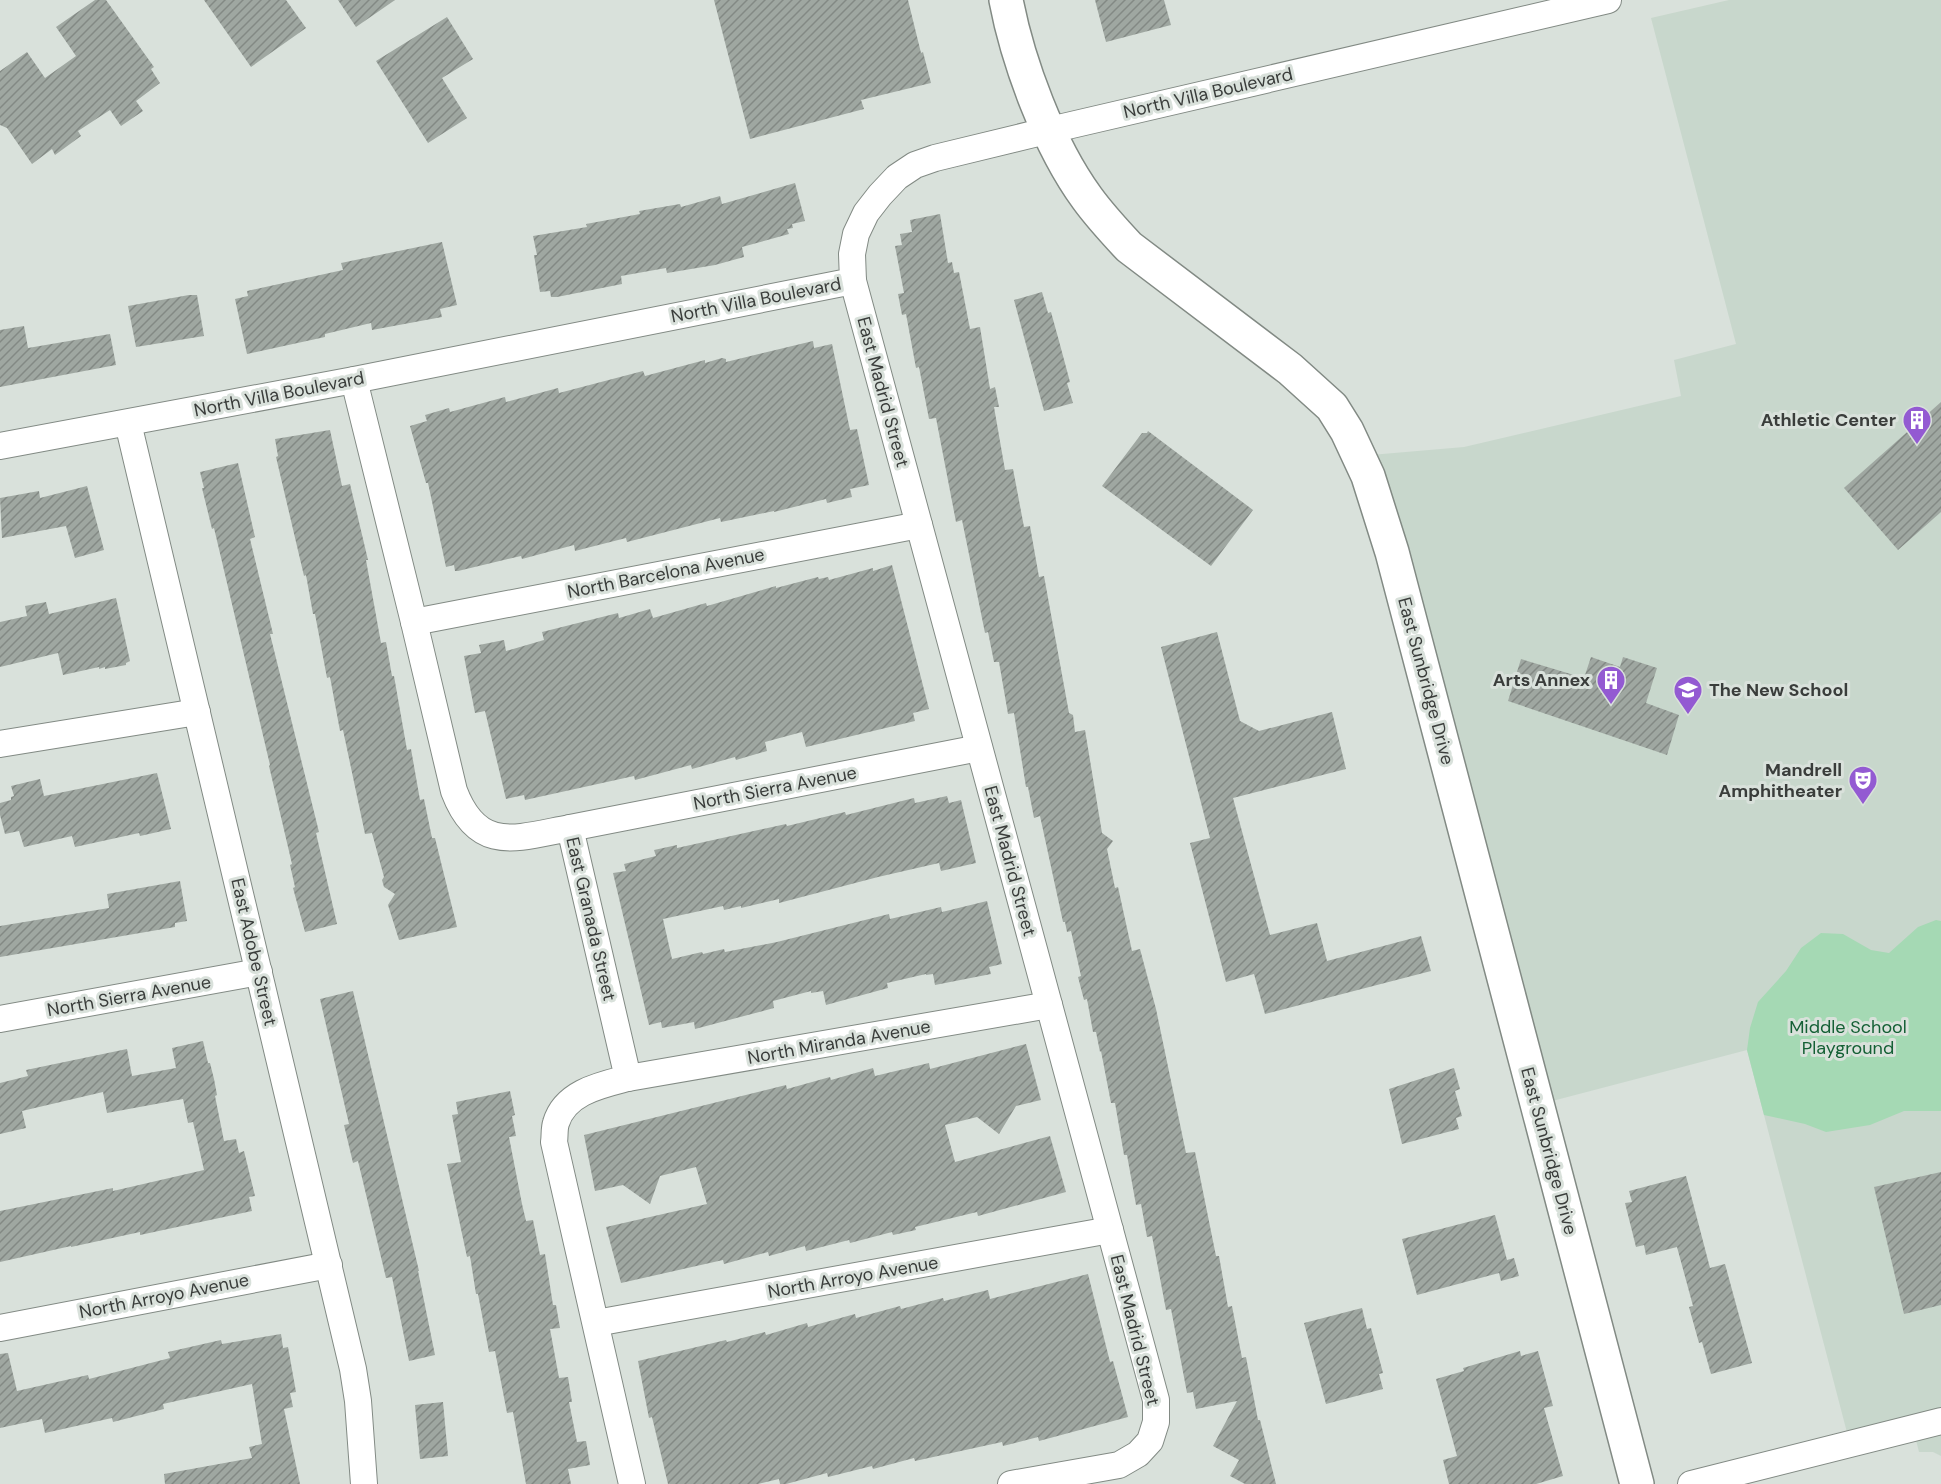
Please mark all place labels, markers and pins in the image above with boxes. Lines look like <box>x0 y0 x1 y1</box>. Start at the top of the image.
building icon: Athletic Center <box>1901 404 1933 446</box>
place label: Athletic Center <box>1761 408 1896 432</box>
building icon: Arts Annex <box>1595 664 1627 706</box>
place label: Arts Annex <box>1493 668 1590 692</box>
school or university icon: The New School <box>1672 674 1704 716</box>
place label: The New School <box>1709 678 1848 702</box>
place label: Mandrell Amphitheater <box>1718 758 1842 803</box>
theatre icon: Mandrell Amphitheater <box>1847 764 1879 806</box>

